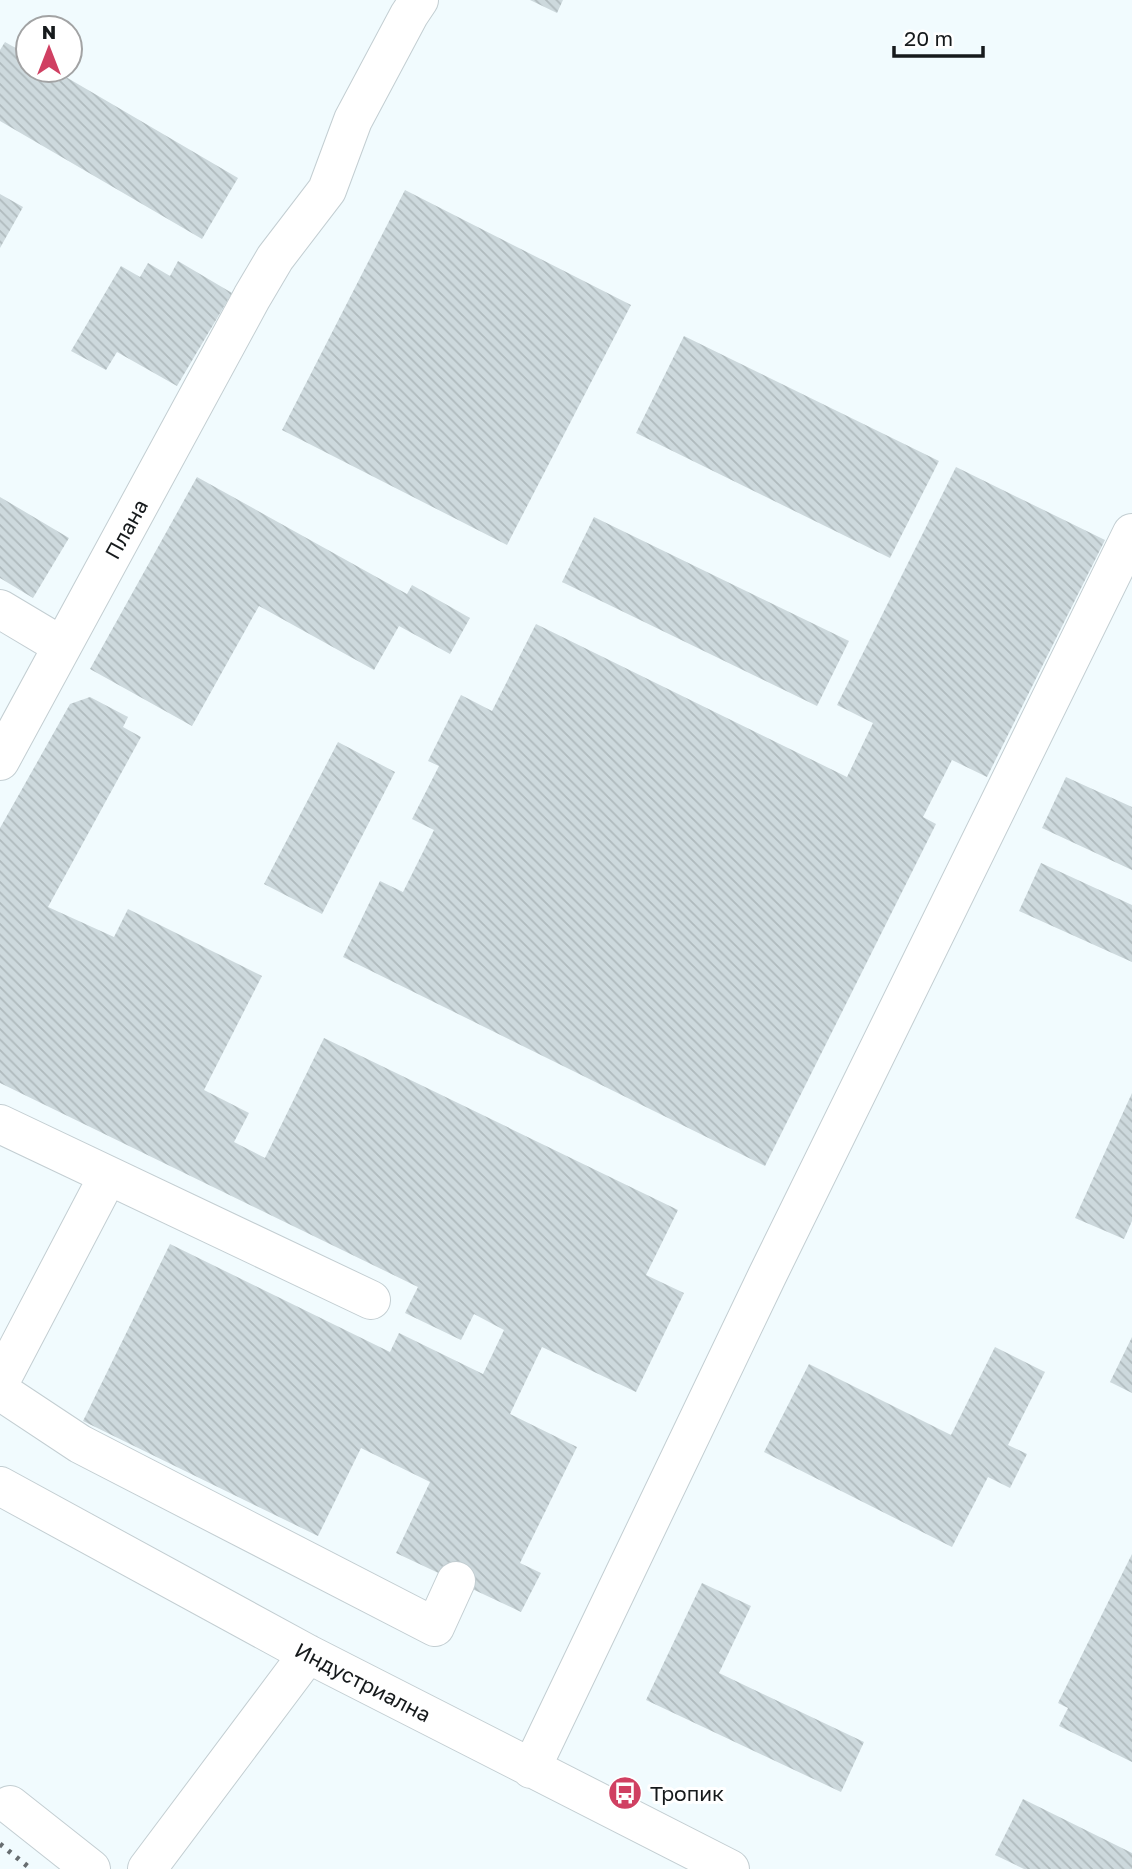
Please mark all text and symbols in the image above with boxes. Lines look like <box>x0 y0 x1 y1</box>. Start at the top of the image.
north arrow <box>14 14 84 84</box>
scale bar <box>894 14 983 58</box>
text: N <box>42 20 56 43</box>
text: 20 m <box>904 25 953 51</box>
street label: Плана <box>99 494 153 564</box>
street label: Индустриална <box>291 1637 435 1727</box>
bus stop icon: Тропик <box>606 1774 644 1812</box>
place label: Тропик <box>650 1780 724 1806</box>

